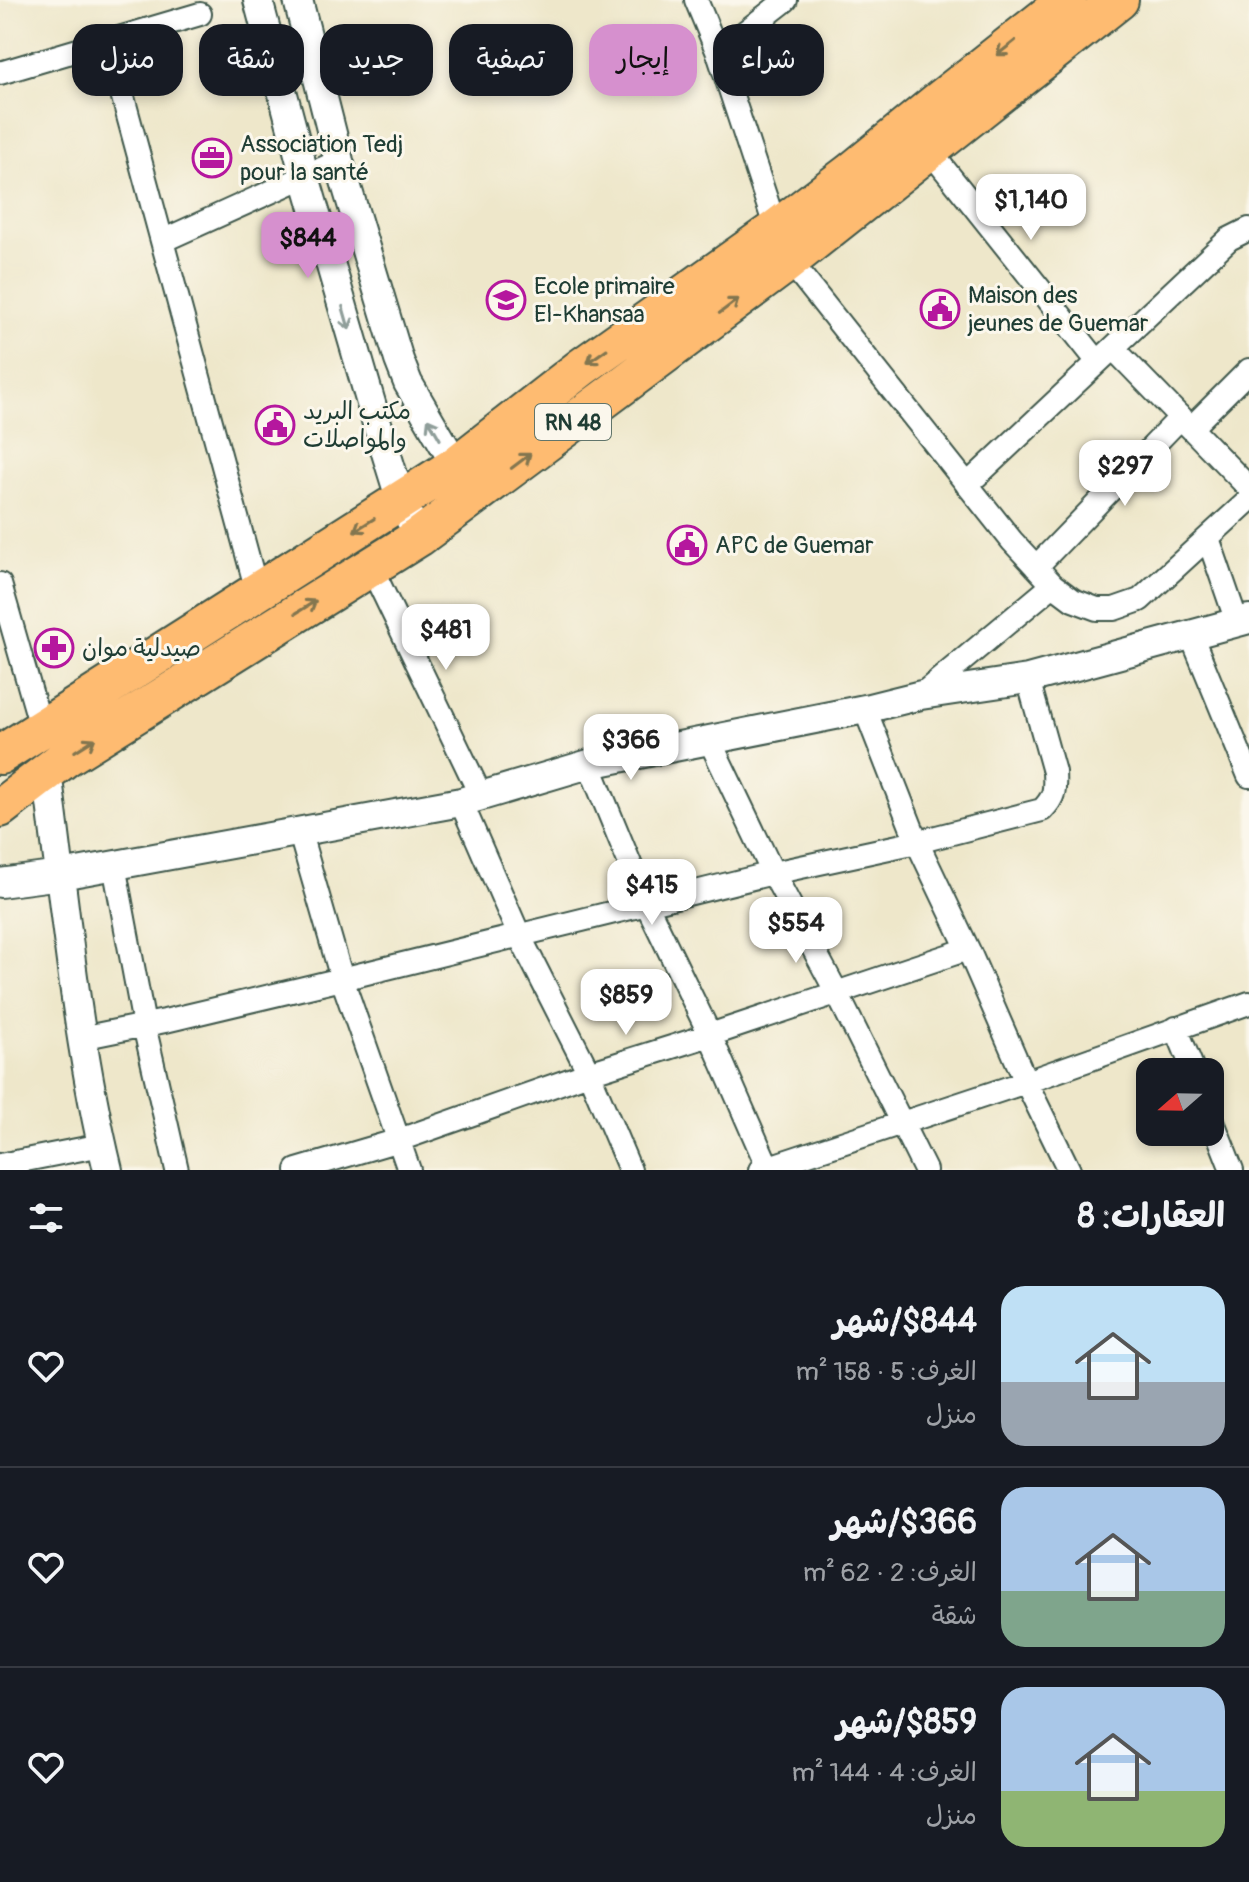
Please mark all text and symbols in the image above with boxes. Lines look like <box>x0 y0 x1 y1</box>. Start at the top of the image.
chip: منزل <box>72 24 183 96</box>
chip: شقة <box>199 24 304 96</box>
chip: جديد <box>320 24 433 96</box>
chip: تصفية <box>449 24 573 96</box>
chip: إيجار <box>589 24 697 96</box>
chip: شراء <box>713 24 824 96</box>
one-way arrow <box>996 39 1017 57</box>
place label: Association Tedj pour la santé <box>240 130 403 187</box>
office icon: Association Tedj pour la santé <box>191 137 233 179</box>
pin: $1,140 <box>966 174 1096 242</box>
text: $1,140 <box>994 184 1068 216</box>
pin: $844 <box>261 212 355 280</box>
text: $844 <box>279 222 337 254</box>
place label: Ecole primaire El-Khansaa <box>534 272 675 329</box>
school or university icon: Ecole primaire El-Khansaa <box>485 279 527 321</box>
place label: Maison des jeunes de Guemar <box>967 281 1149 338</box>
public building icon: Maison des jeunes de Guemar <box>919 288 961 330</box>
one-way arrow <box>718 298 740 315</box>
one-way arrow <box>340 305 354 330</box>
one-way arrow <box>587 347 608 364</box>
place label: مكتب البريد والمواصلات <box>303 397 411 454</box>
public building icon: مكتب البريد والمواصلات <box>254 404 296 446</box>
road number: RN 48 <box>535 404 611 440</box>
one-way arrow <box>426 418 442 441</box>
pin: $297 <box>1078 440 1172 508</box>
text: $297 <box>1097 450 1153 482</box>
one-way arrow <box>509 453 531 470</box>
one-way arrow <box>353 517 376 533</box>
public building icon: APC de Guemar <box>666 524 708 566</box>
place label: APC de Guemar <box>715 531 874 560</box>
one-way arrow <box>294 599 317 615</box>
pin: $481 <box>399 604 493 672</box>
text: $481 <box>420 614 472 646</box>
pharmacy icon: صيدلية موان <box>33 627 75 669</box>
place label: صيدلية موان <box>82 634 201 663</box>
pin: $366 <box>584 714 678 782</box>
text: $366 <box>602 724 660 756</box>
one-way arrow <box>74 737 96 753</box>
pin: $415 <box>605 859 699 927</box>
text: $415 <box>625 869 679 901</box>
pin: $554 <box>749 897 843 965</box>
text: $554 <box>767 907 825 939</box>
pin: $859 <box>579 969 673 1037</box>
text: $859 <box>599 979 653 1011</box>
north arrow <box>1136 1058 1224 1146</box>
map controls <box>1136 1058 1224 1146</box>
text: العقارات: 8 <box>1078 1195 1225 1238</box>
icon: filters <box>24 1196 68 1240</box>
text: $844/شهر <box>833 1300 977 1343</box>
icon: home <box>1065 1318 1161 1414</box>
icon: heart <box>24 1344 68 1388</box>
text: الغرف: 5 · 158 m² <box>796 1356 977 1388</box>
text: منزل <box>926 1399 977 1431</box>
text: $366/شهر <box>831 1501 977 1544</box>
icon: home <box>1065 1519 1161 1615</box>
icon: heart <box>24 1545 68 1589</box>
text: الغرف: 2 · 62 m² <box>803 1557 977 1589</box>
text: شقة <box>932 1600 977 1632</box>
text: $859/شهر <box>837 1701 977 1744</box>
icon: home <box>1065 1719 1161 1815</box>
icon: heart <box>24 1745 68 1789</box>
text: الغرف: 4 · 144 m² <box>792 1757 977 1789</box>
text: منزل <box>926 1800 977 1832</box>

